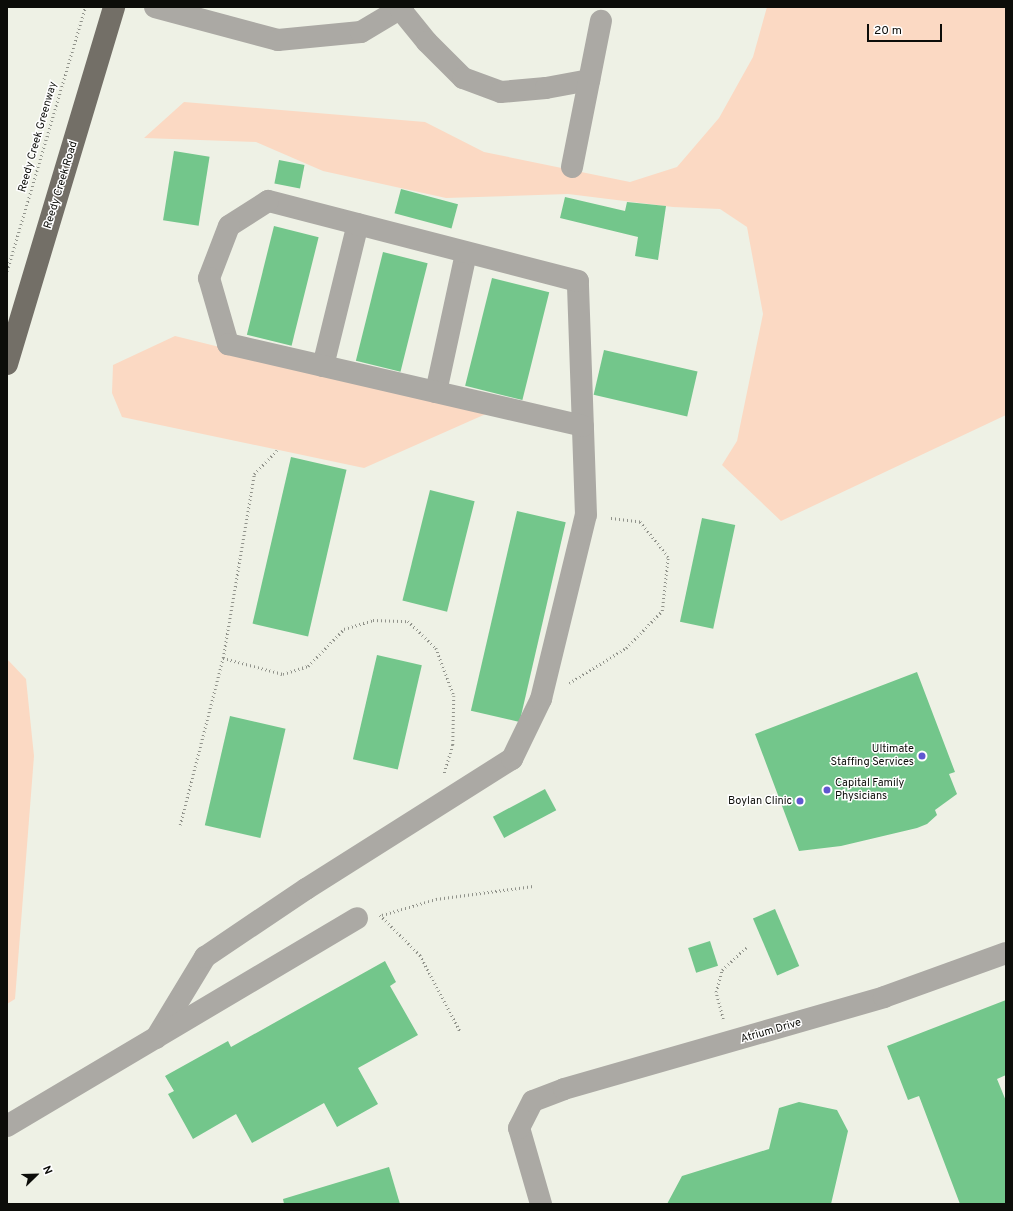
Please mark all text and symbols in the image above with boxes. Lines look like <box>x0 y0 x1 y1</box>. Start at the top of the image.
scale bar <box>869 16 944 42</box>
text: 20 m <box>874 23 902 39</box>
street label: Reedy Creek Greenway <box>16 80 60 194</box>
street label: Reedy Creek Road <box>41 140 81 230</box>
place label: Ultimate Staffing Services <box>831 743 914 769</box>
marker: Ultimate Staffing Services <box>917 751 927 761</box>
place label: Capital Family Physicians <box>835 777 904 803</box>
marker: Capital Family Physicians <box>822 785 832 795</box>
place label: Boylan Clinic <box>728 794 792 808</box>
marker: Boylan Clinic <box>795 796 805 806</box>
street label: Atrium Drive <box>739 1016 803 1046</box>
north arrow <box>16 1155 56 1195</box>
text: N <box>39 1164 55 1177</box>

